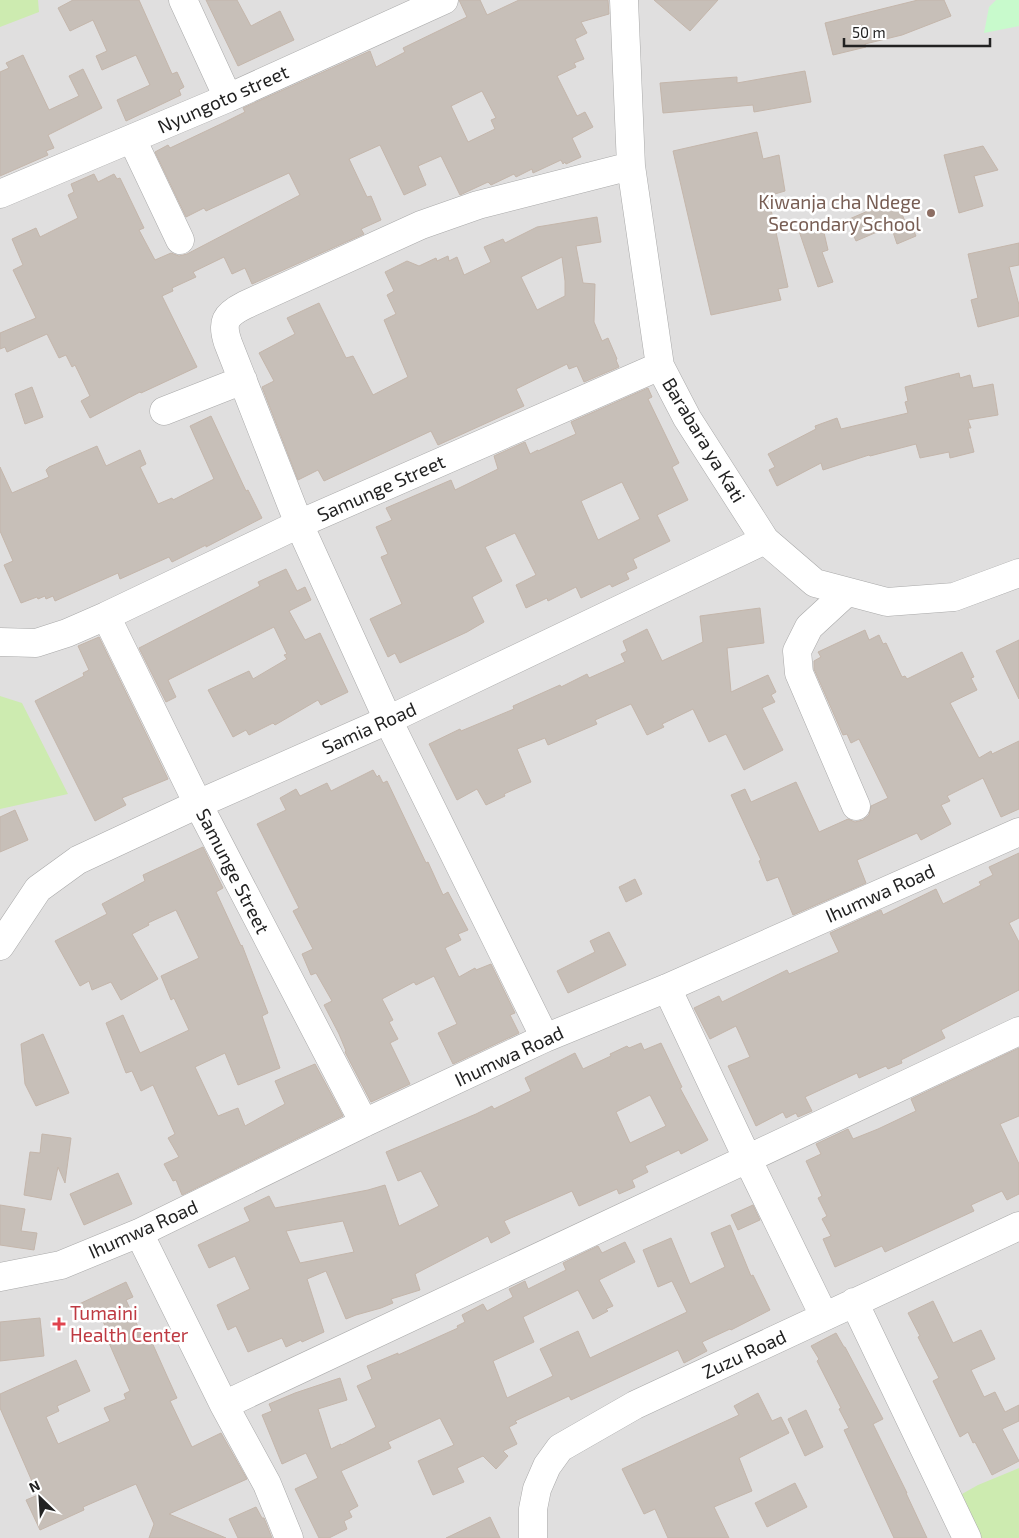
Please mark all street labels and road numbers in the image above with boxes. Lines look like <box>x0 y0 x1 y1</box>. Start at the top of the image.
street label: Nyungoto street <box>154 59 292 138</box>
street label: Barabara ya Kati <box>658 373 751 506</box>
street label: Samunge Street <box>313 449 448 526</box>
street label: Samia Road <box>318 697 420 759</box>
street label: Samunge Street <box>192 804 275 937</box>
street label: Ihumwa Road <box>821 858 938 927</box>
street label: Ihumwa Road <box>451 1020 567 1091</box>
street label: Ihumwa Road <box>84 1194 201 1263</box>
street label: Zuzu Road <box>698 1324 789 1383</box>

